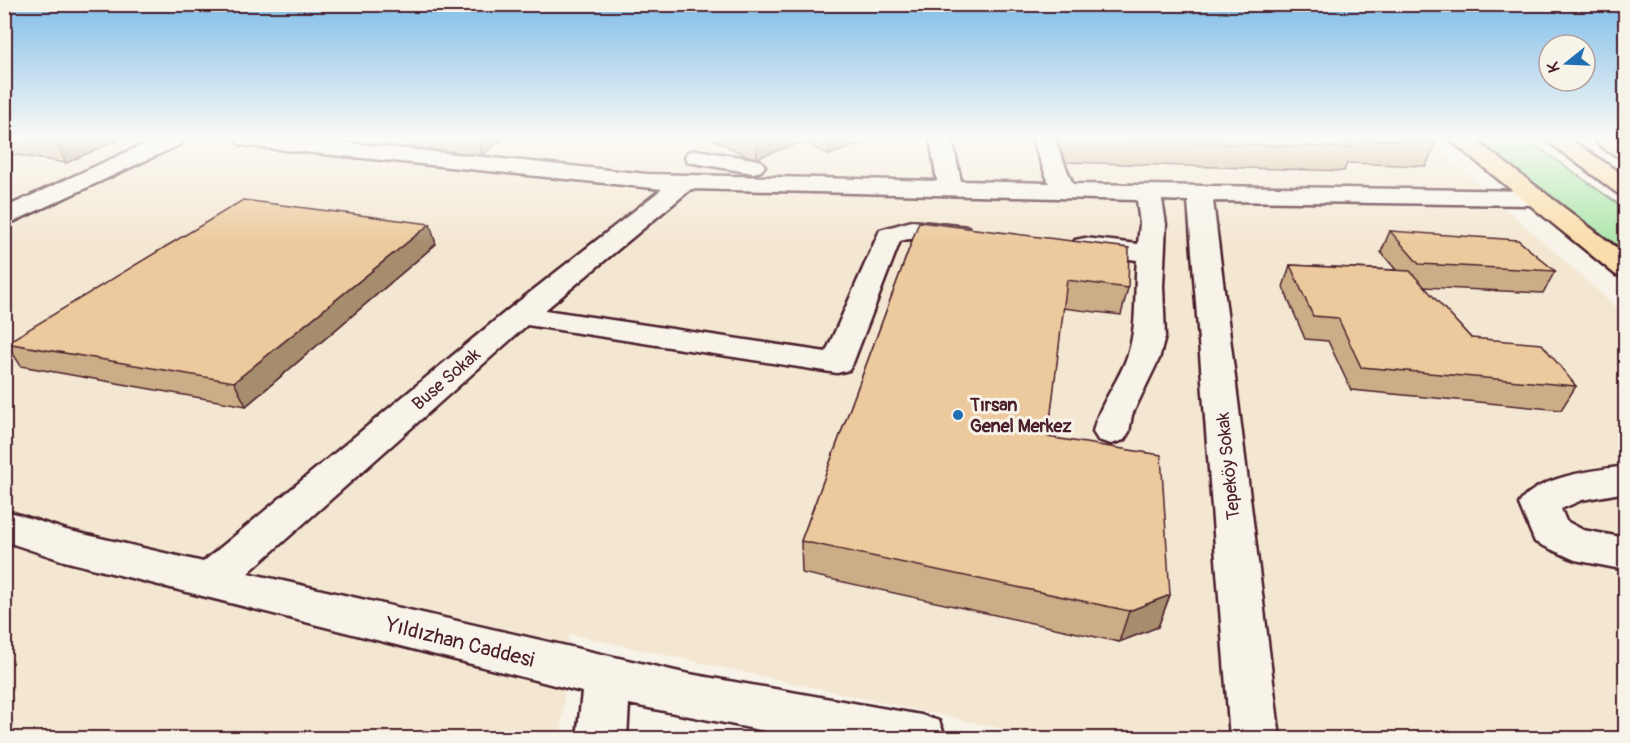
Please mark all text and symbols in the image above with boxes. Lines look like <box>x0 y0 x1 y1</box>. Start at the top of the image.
north arrow <box>1537 33 1597 93</box>
text: K <box>1543 59 1565 75</box>
street label: Buse Sokak <box>407 343 486 415</box>
place label: Tırsan Genel Merkez <box>969 394 1072 438</box>
marker: Tırsan Genel Merkez <box>951 408 965 422</box>
street label: Tepeköy Sokak <box>1211 411 1246 521</box>
street label: Yıldızhan Caddesi <box>382 611 537 674</box>

